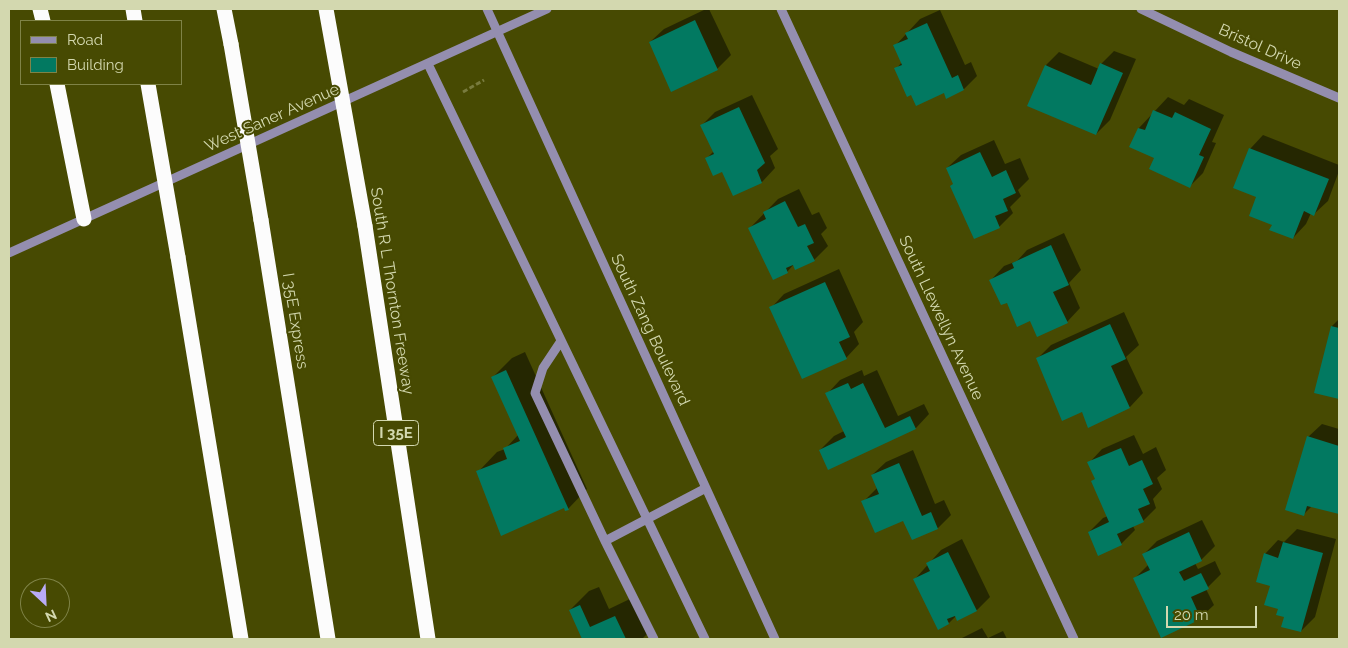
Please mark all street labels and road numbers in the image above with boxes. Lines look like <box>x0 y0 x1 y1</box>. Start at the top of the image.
street label: Bristol Drive <box>1216 20 1304 74</box>
street label: West Saner Avenue <box>202 80 342 156</box>
street label: South R L Thornton Freeway <box>366 186 418 396</box>
street label: South Llewellyn Avenue <box>894 233 988 403</box>
street label: South Zang Boulevard <box>606 251 694 409</box>
street label: I 35E Express <box>278 272 312 370</box>
road number: I 35E <box>374 420 418 446</box>

